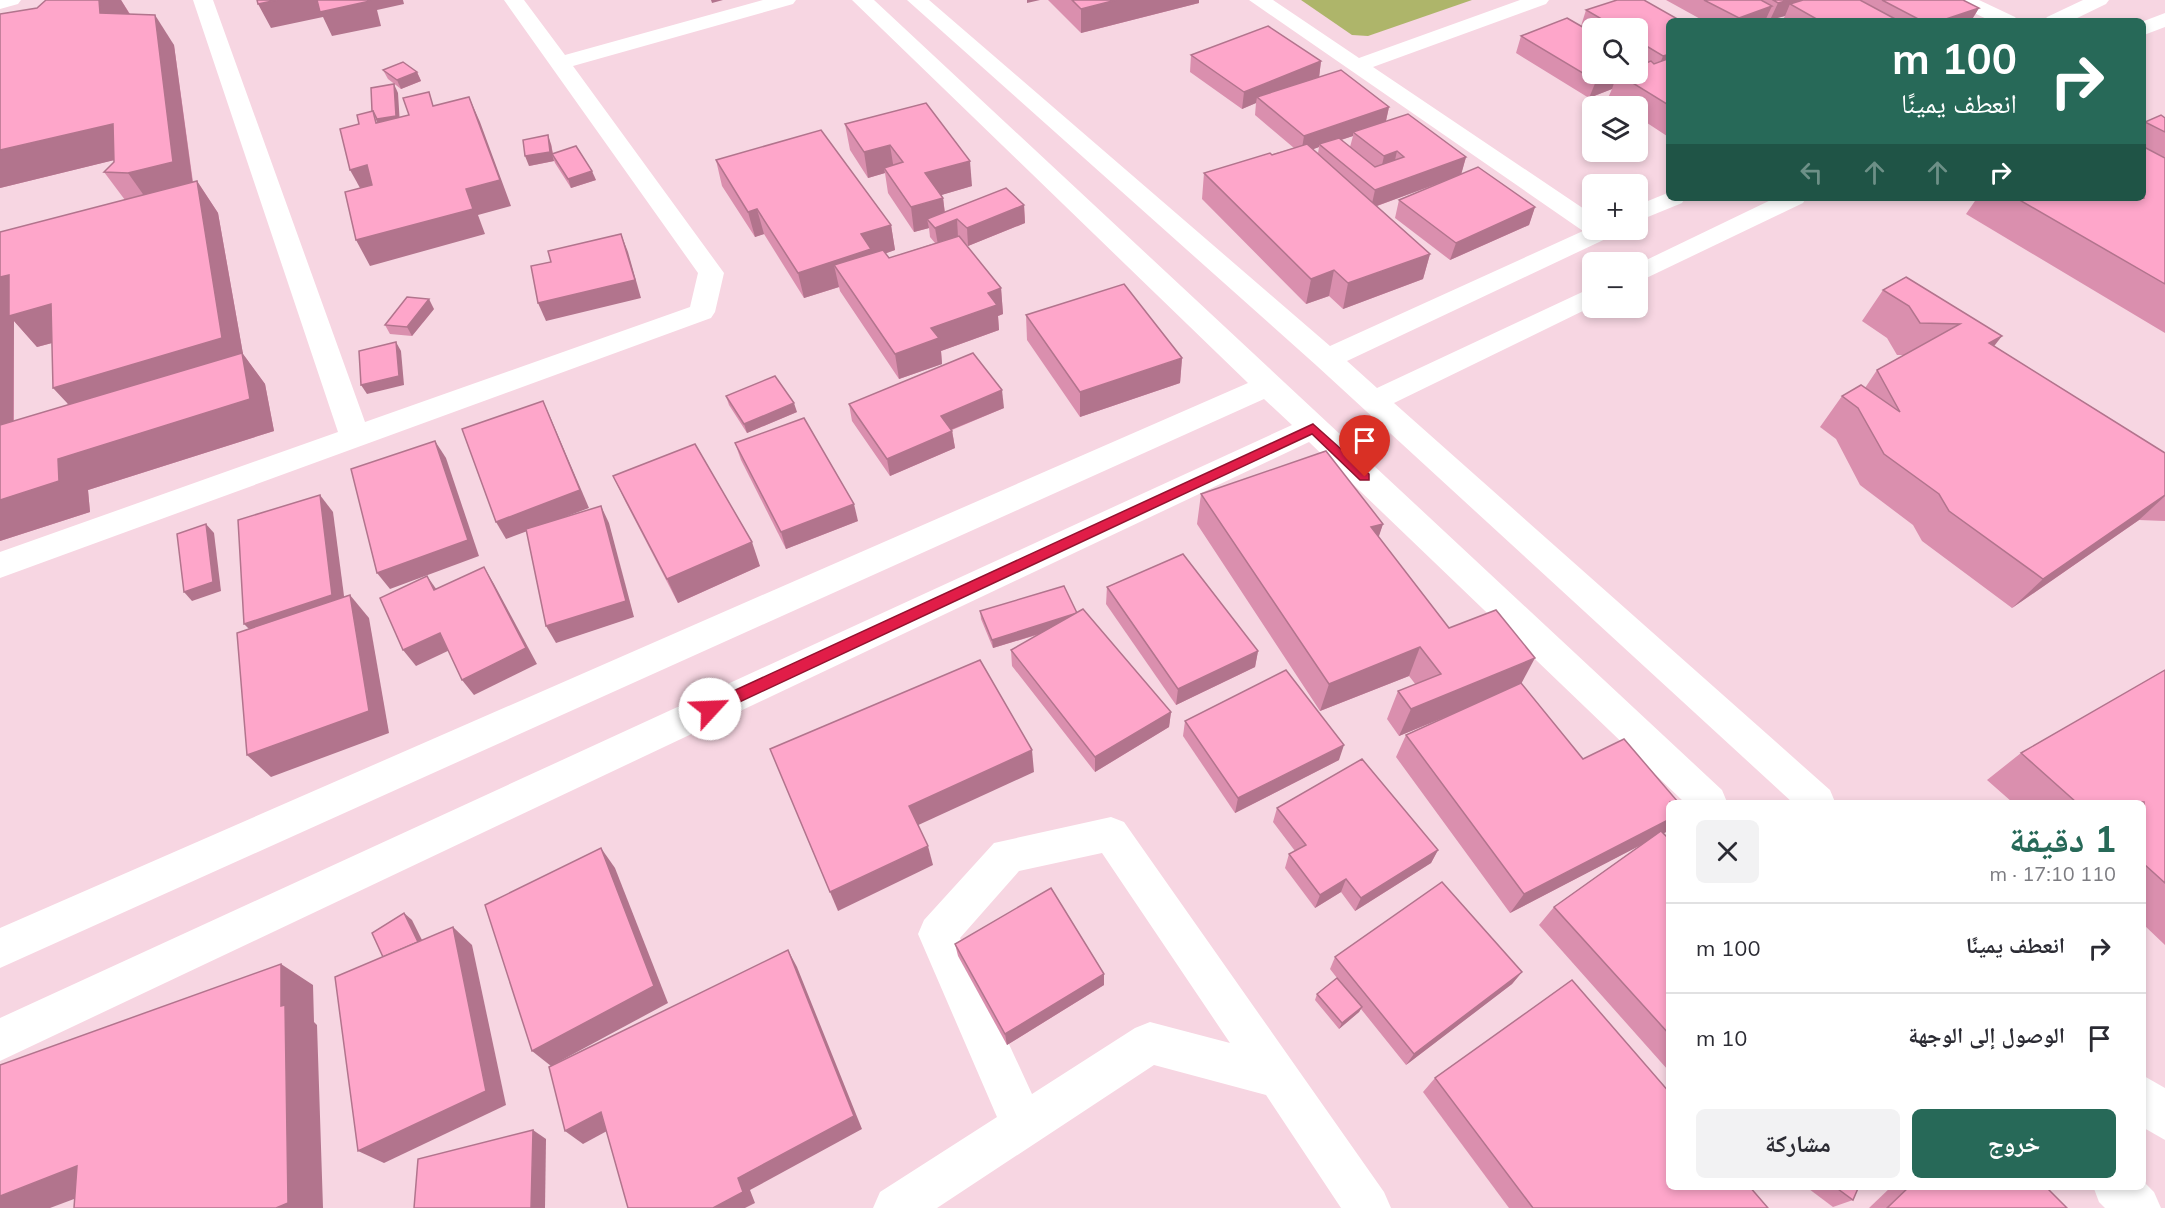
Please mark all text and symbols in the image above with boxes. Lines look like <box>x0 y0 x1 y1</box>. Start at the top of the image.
map controls <box>1582 18 1648 318</box>
button: search <box>1582 18 1648 84</box>
text: 100 m <box>1892 32 2017 85</box>
icon: right <box>2038 42 2116 120</box>
text: انعطف يمينًا <box>1901 86 2017 120</box>
button: layers <box>1582 96 1648 162</box>
icon: left <box>1795 156 1828 189</box>
icon: ahead <box>1858 156 1891 189</box>
icon: ahead <box>1921 156 1954 189</box>
icon: right <box>1984 156 2017 189</box>
button: + <box>1582 174 1648 240</box>
button: − <box>1582 252 1648 318</box>
pin <box>1339 415 1390 477</box>
icon: arrive <box>1348 424 1381 457</box>
position arrow <box>678 677 742 741</box>
text: 1 دقيقة <box>2009 816 2116 861</box>
button: close <box>1696 820 1759 883</box>
text: 110 m · 17:10 <box>1990 861 2116 886</box>
text: انعطف يمينًا <box>1966 931 2065 959</box>
icon: right <box>2083 932 2116 965</box>
text: 100 m <box>1696 934 1761 962</box>
text: الوصول إلى الوجهة <box>1908 1021 2065 1049</box>
icon: arrive <box>2083 1022 2116 1055</box>
text: 10 m <box>1696 1024 1747 1052</box>
button: مشاركة <box>1696 1109 1900 1178</box>
button: خروج <box>1912 1109 2116 1178</box>

